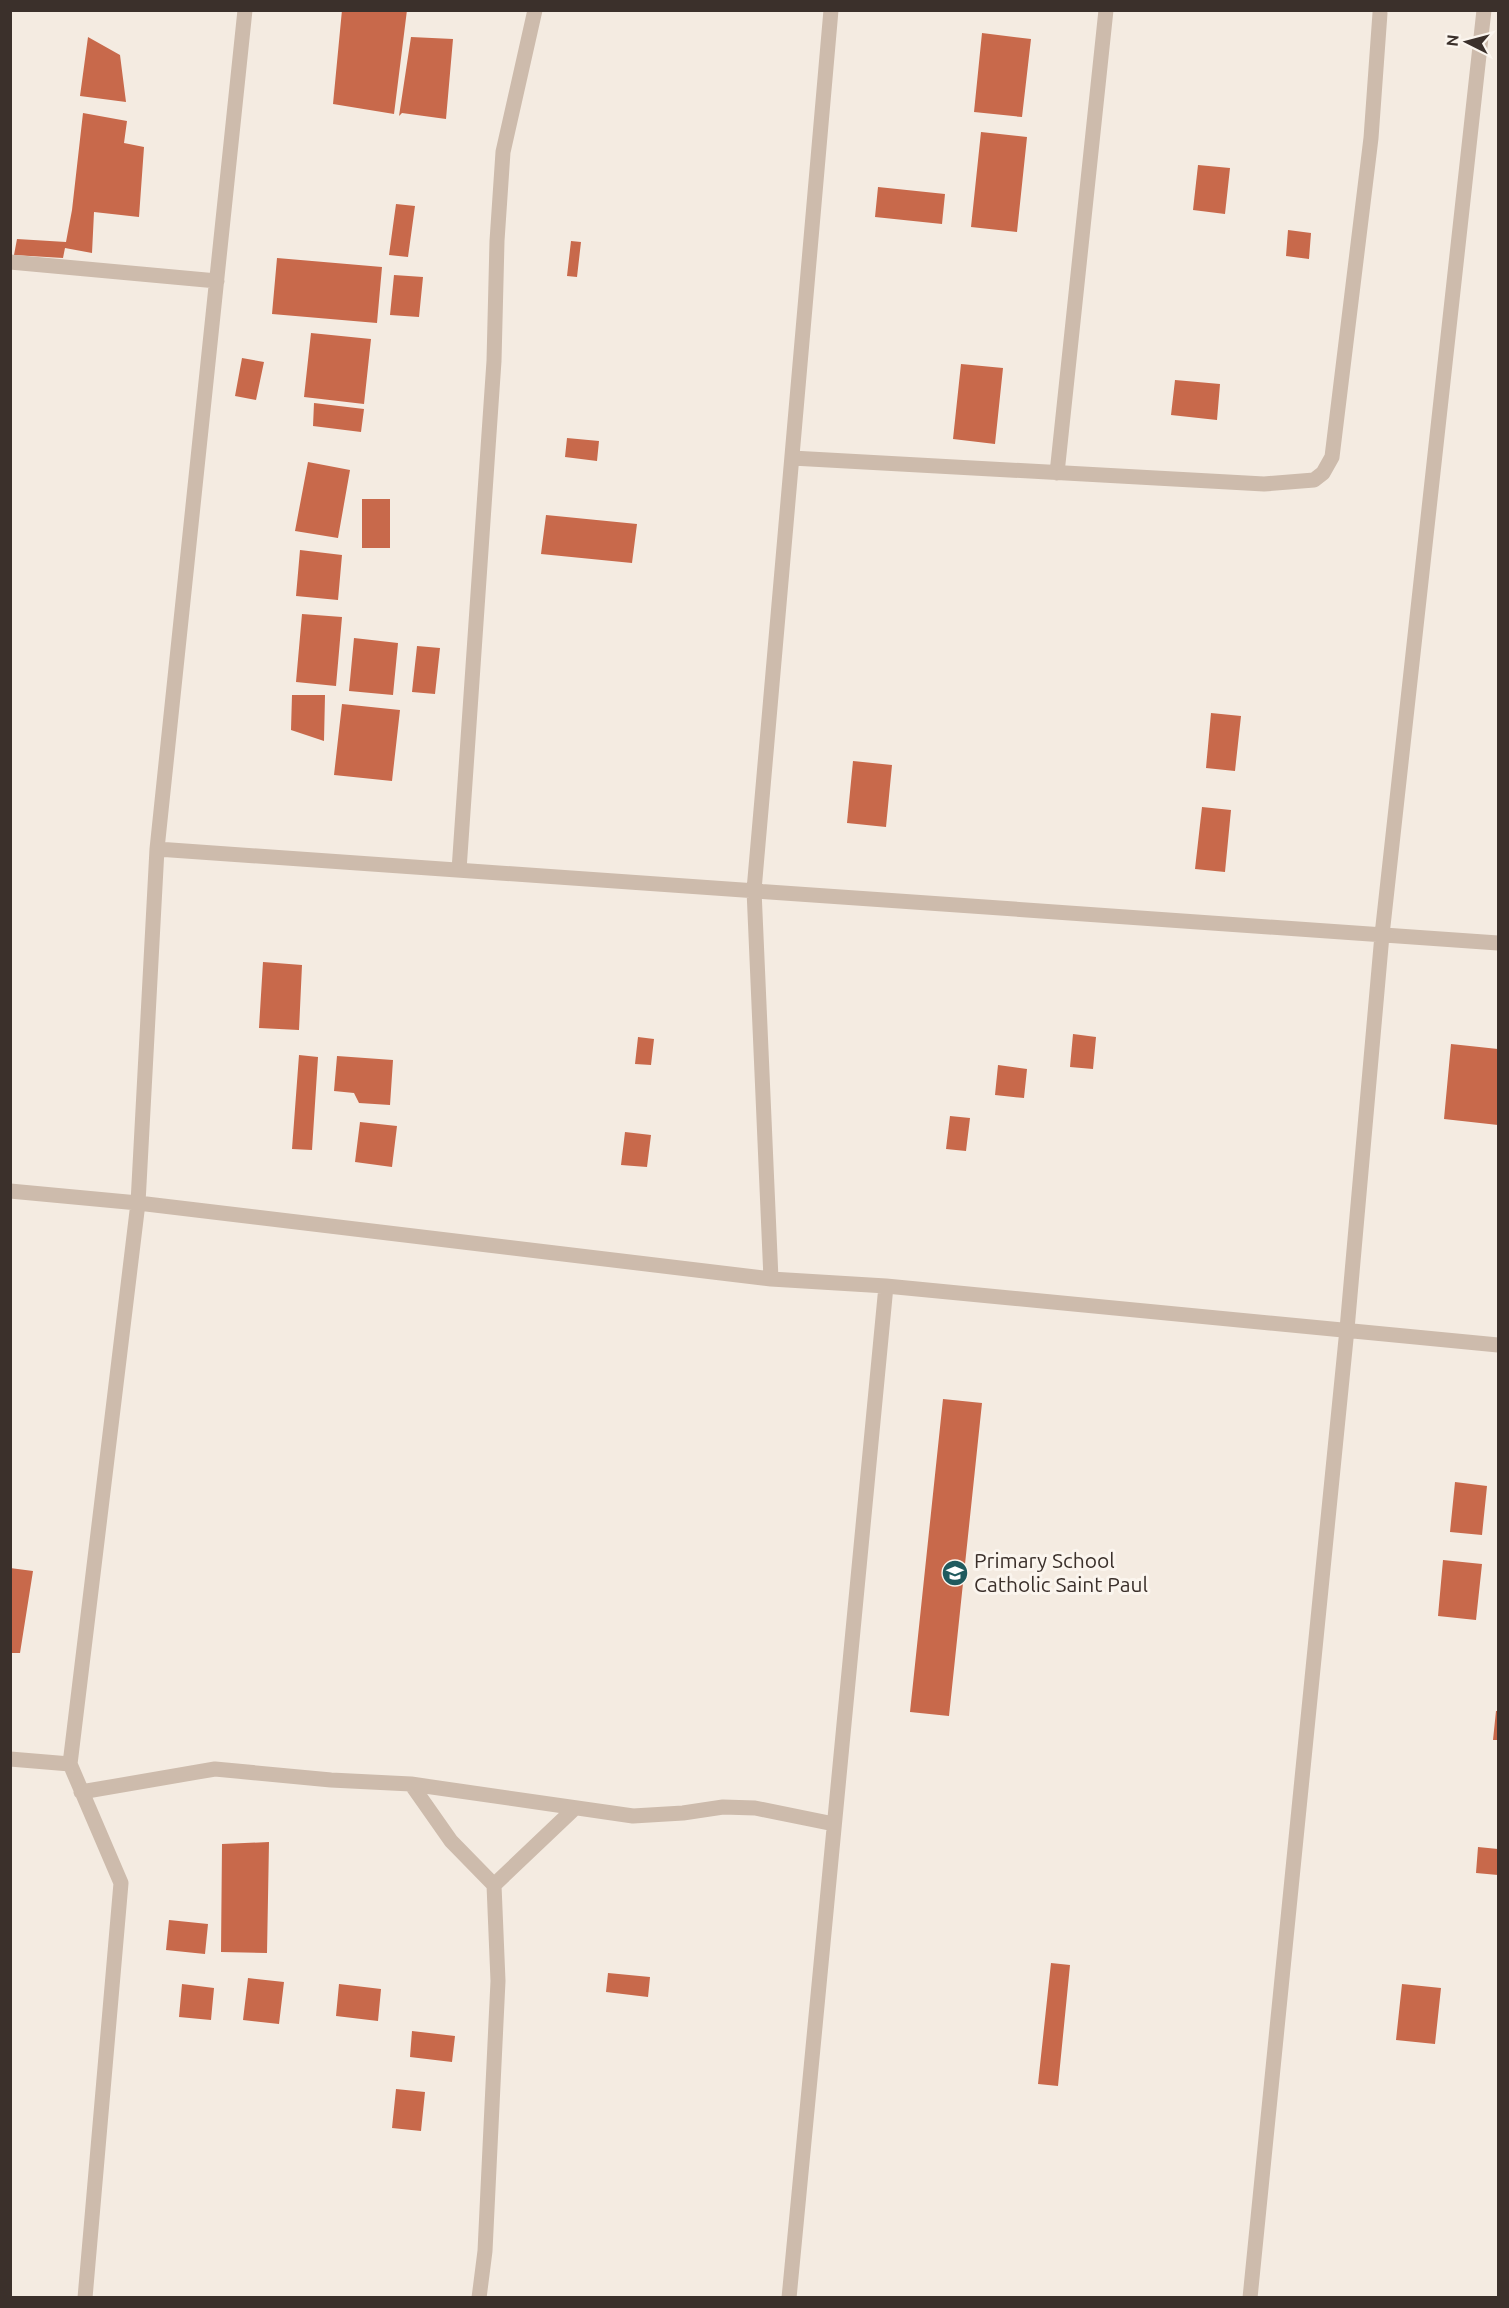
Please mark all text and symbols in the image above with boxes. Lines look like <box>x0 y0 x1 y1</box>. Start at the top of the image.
north arrow <box>1437 12 1497 72</box>
text: N <box>1443 34 1462 47</box>
place label: Primary School Catholic Saint Paul <box>974 1548 1148 1596</box>
school or university icon: Primary School Catholic Saint Paul <box>940 1558 970 1588</box>

